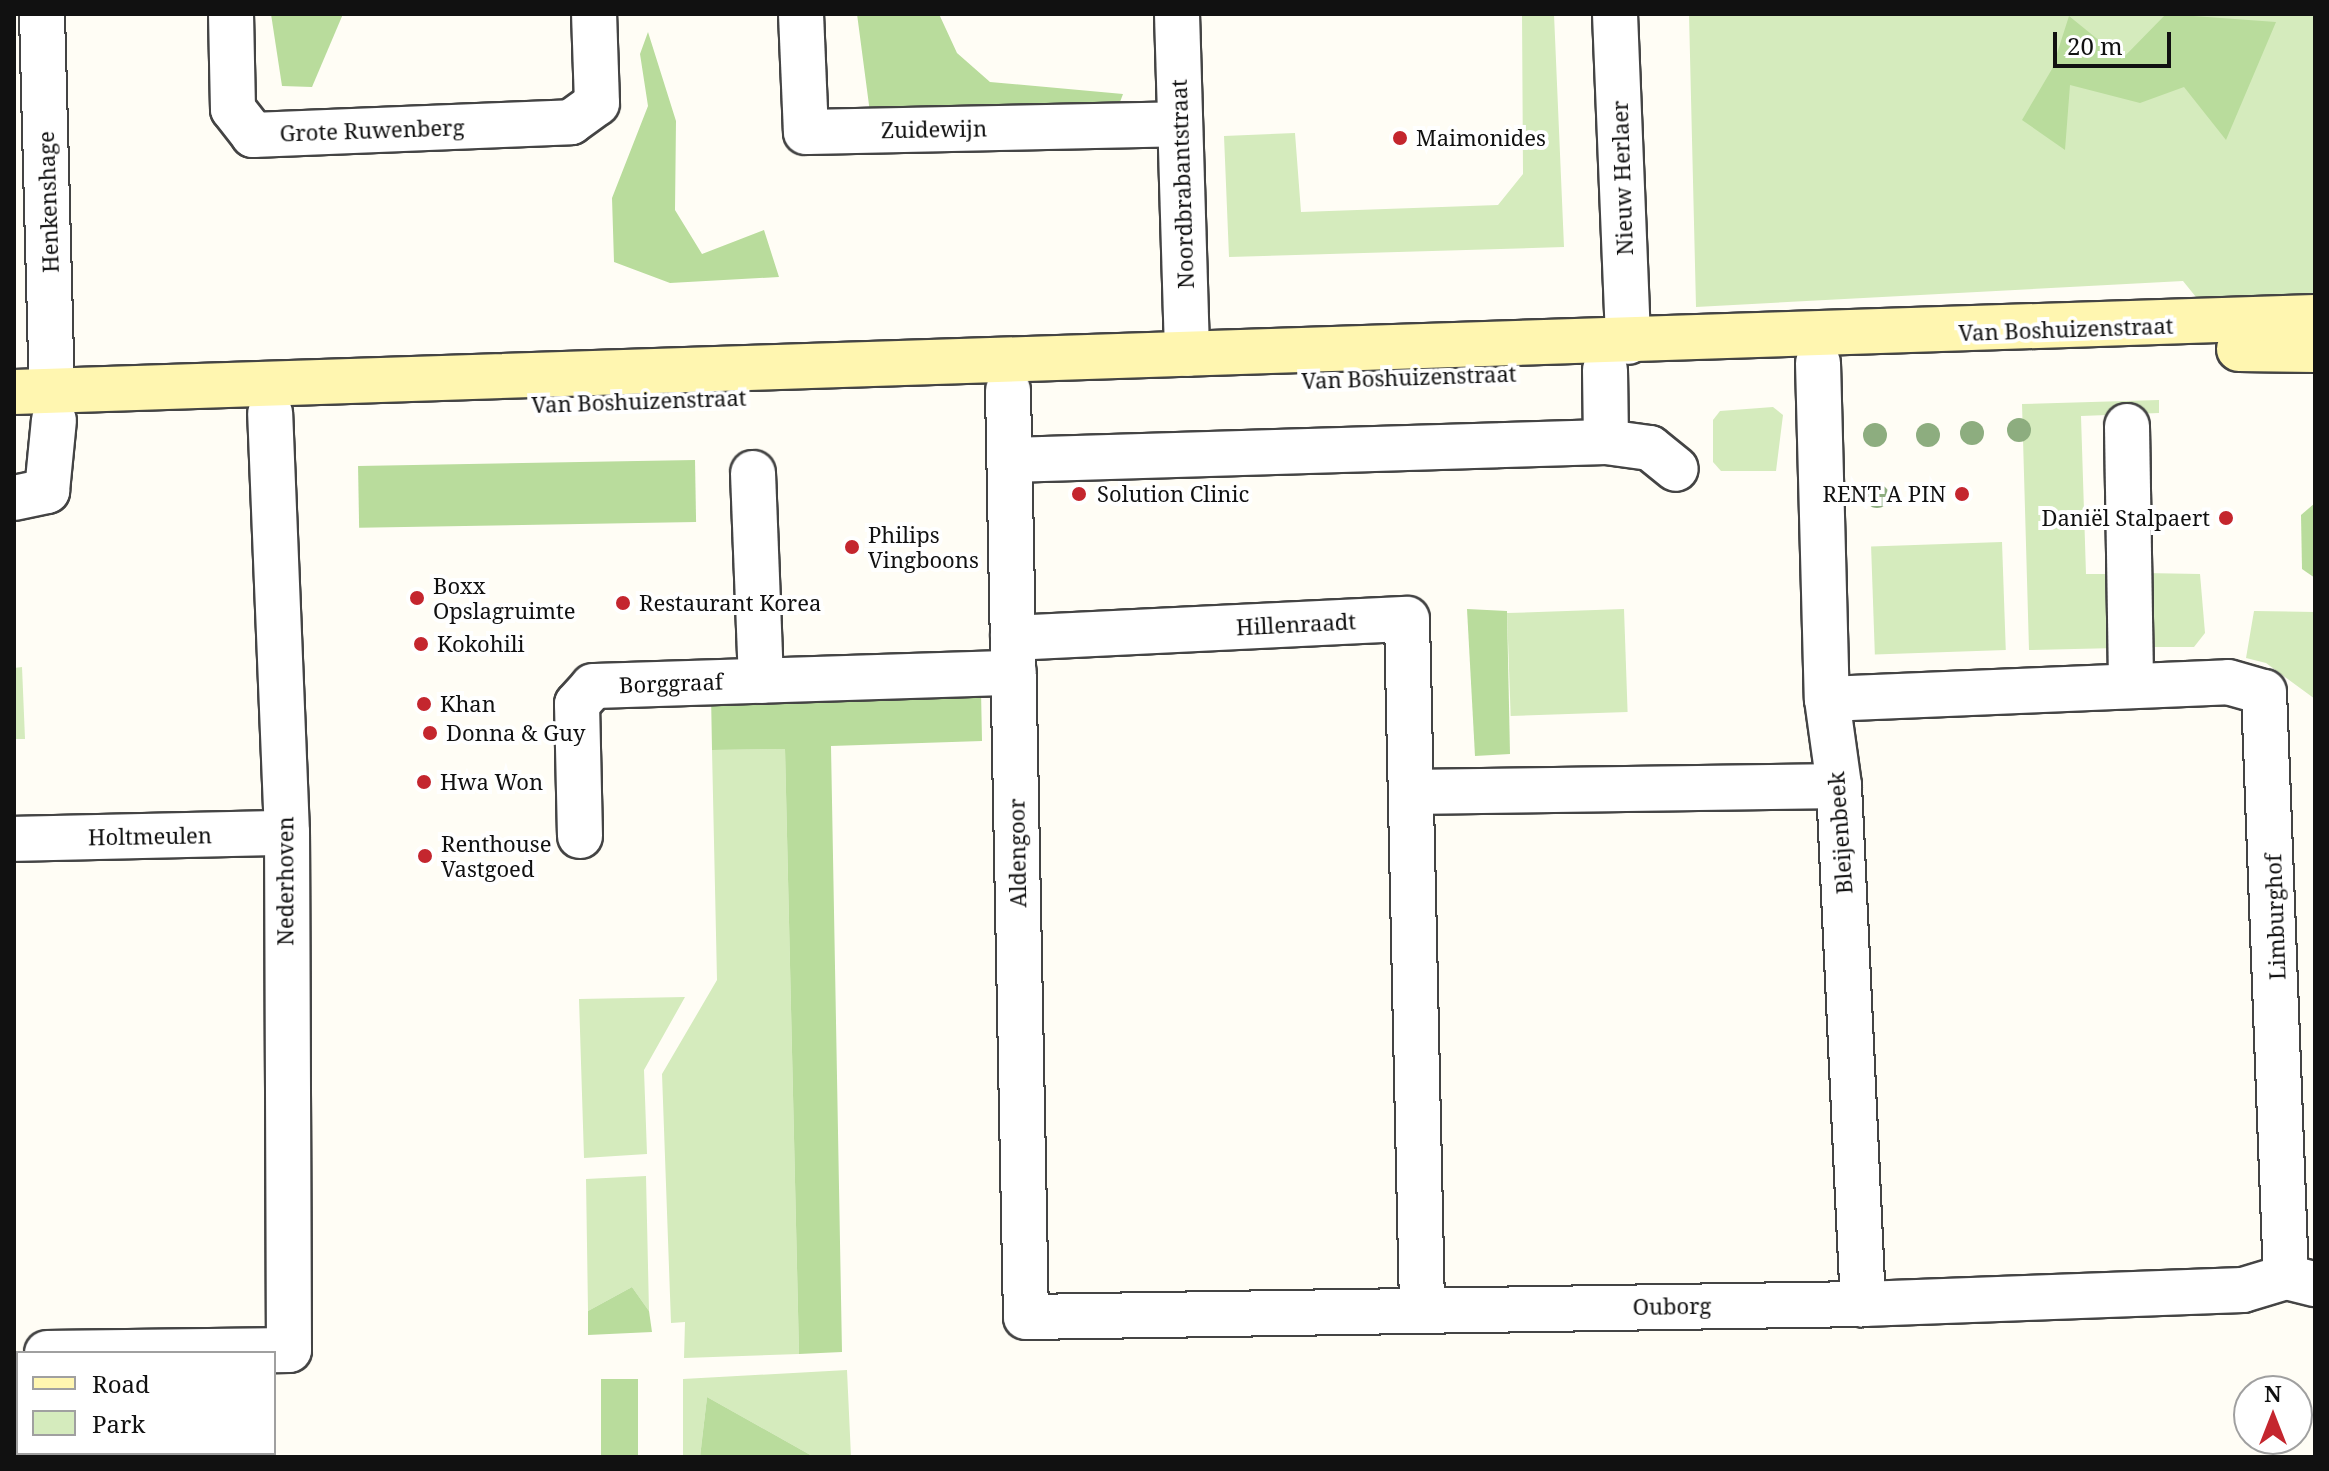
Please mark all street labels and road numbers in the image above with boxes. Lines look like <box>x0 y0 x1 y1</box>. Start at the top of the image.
street label: Noordbrabantstraat <box>1165 79 1199 289</box>
street label: Nieuw Herlaer <box>1606 100 1638 256</box>
street label: Grote Ruwenberg <box>279 114 465 146</box>
street label: Zuidewijn <box>881 115 987 143</box>
street label: Henkenshage <box>32 131 64 273</box>
street label: Van Boshuizenstraat <box>1958 312 2174 346</box>
street label: Van Boshuizenstraat <box>1301 360 1517 394</box>
street label: Van Boshuizenstraat <box>531 384 747 418</box>
street label: Hillenraadt <box>1235 608 1357 640</box>
street label: Borggraaf <box>619 668 723 698</box>
street label: Bleijenbeek <box>1823 771 1857 895</box>
street label: Aldengoor <box>1003 798 1031 908</box>
street label: Nederhoven <box>272 816 298 946</box>
street label: Holtmeulen <box>88 822 212 850</box>
street label: Limburghof <box>2260 854 2290 980</box>
street label: Ouborg <box>1632 1292 1712 1320</box>

